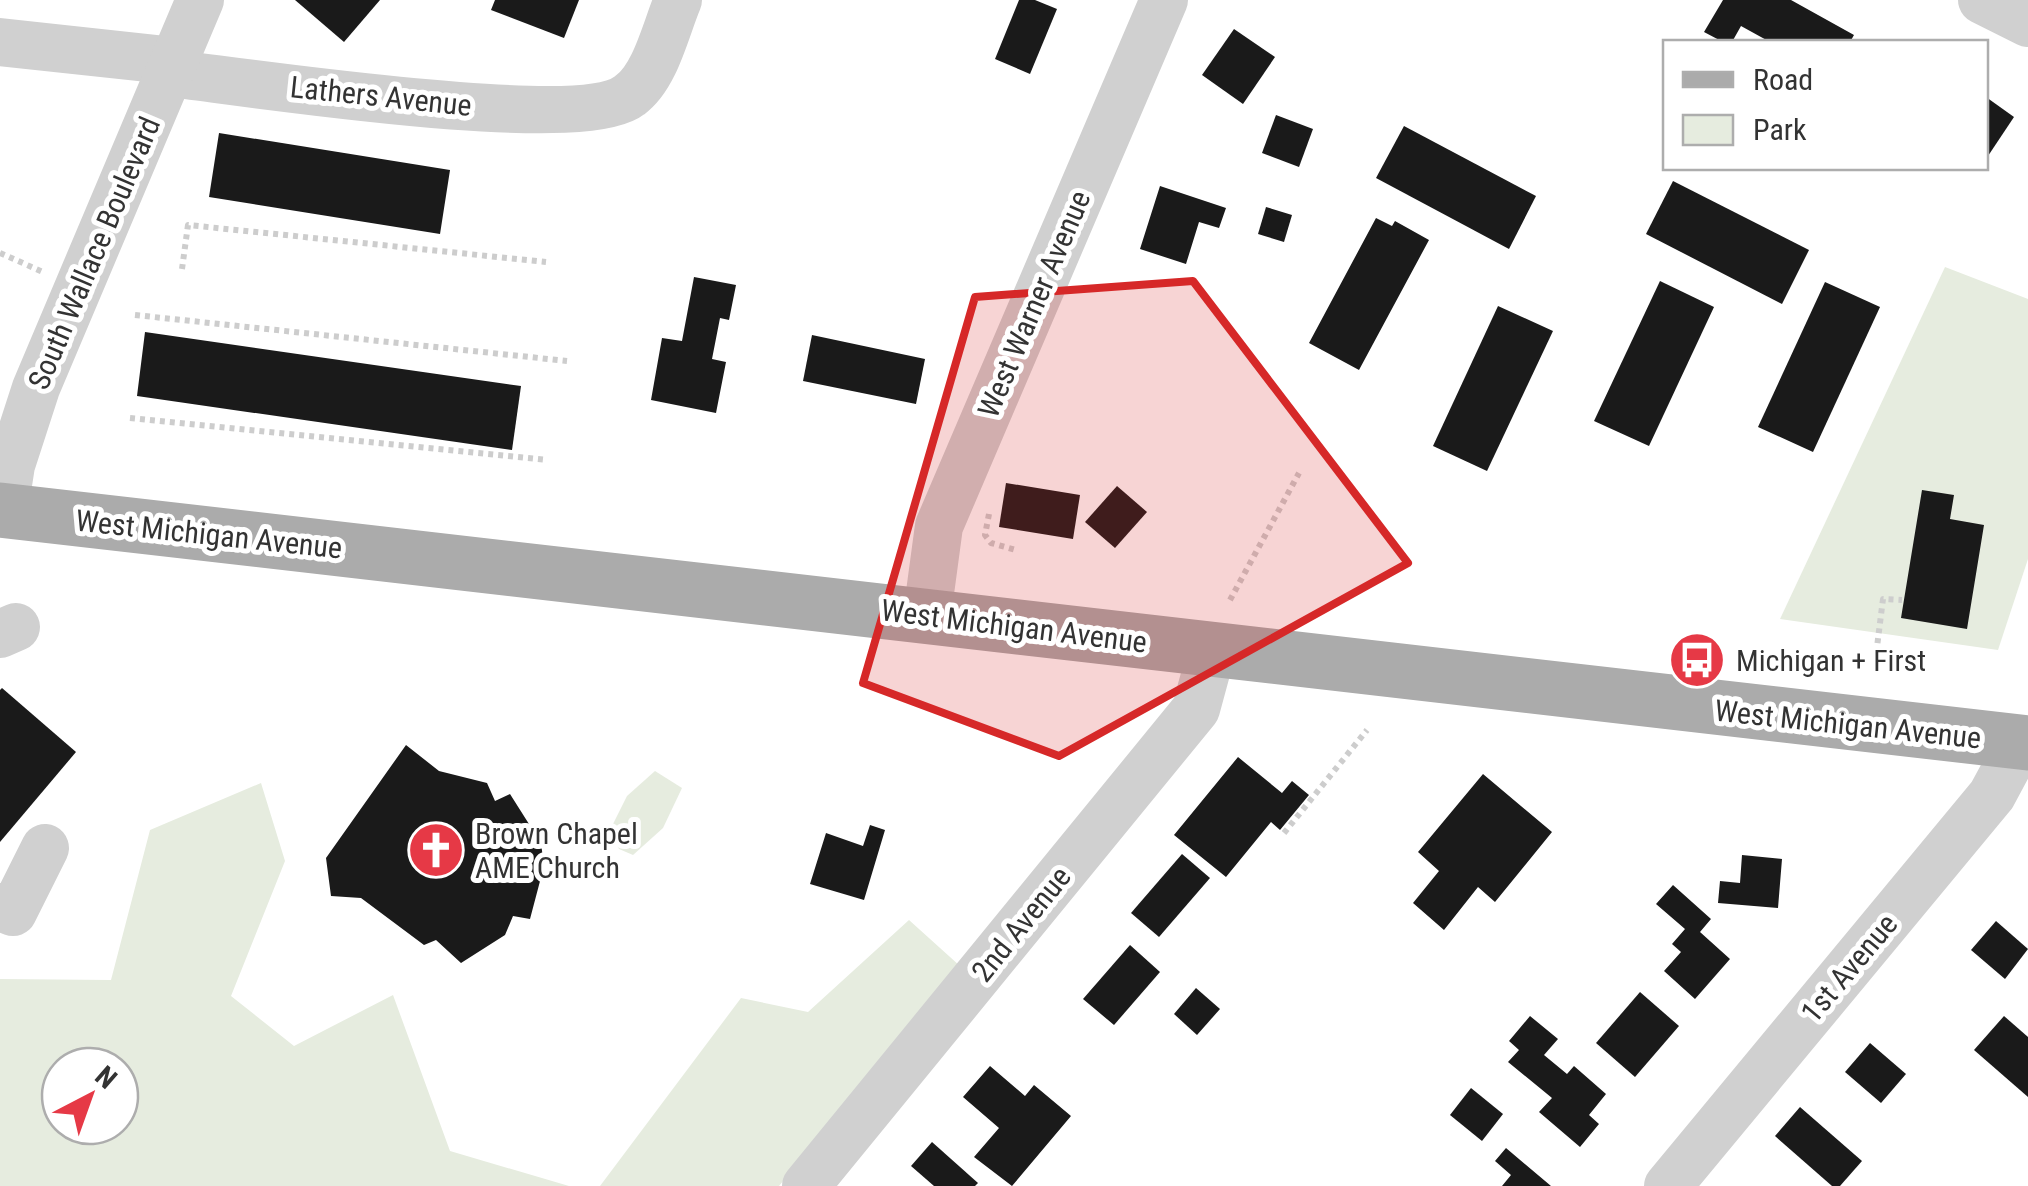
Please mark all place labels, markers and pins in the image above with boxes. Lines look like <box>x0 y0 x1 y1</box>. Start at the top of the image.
bus stop icon: Michigan + First <box>1667 630 1727 690</box>
place label: Michigan + First <box>1736 643 1926 678</box>
place label: Brown Chapel AME Church <box>475 816 638 885</box>
church icon: Brown Chapel AME Church <box>406 820 466 880</box>

